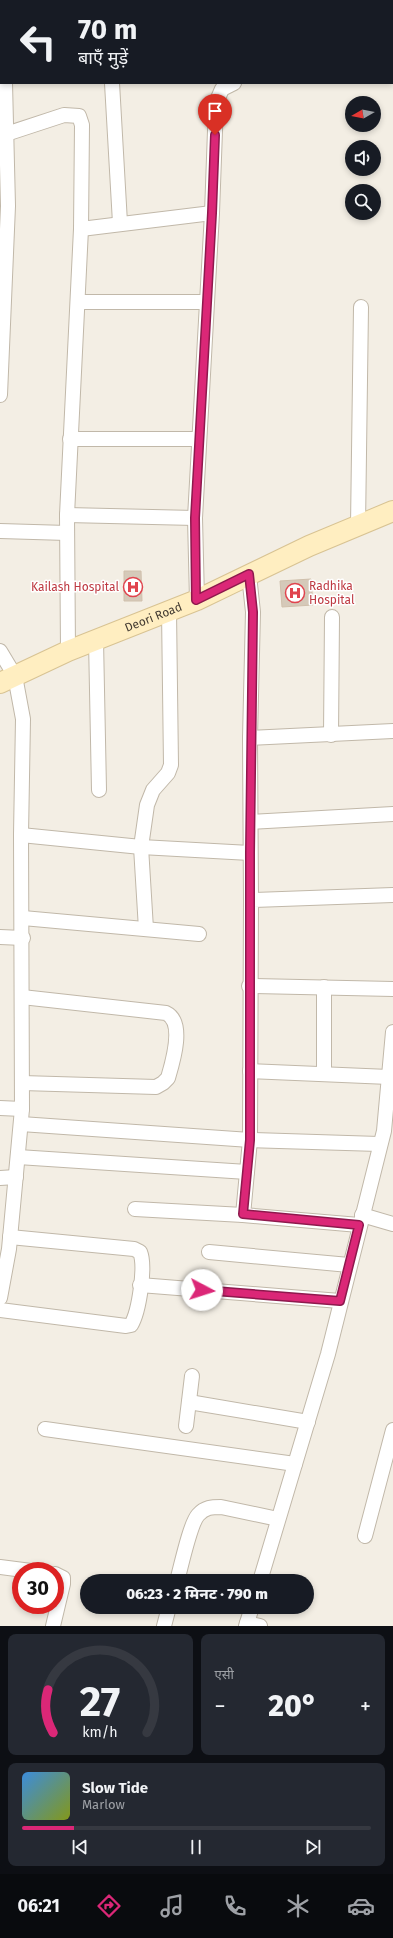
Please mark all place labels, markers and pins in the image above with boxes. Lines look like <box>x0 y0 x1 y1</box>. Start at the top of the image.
pin <box>198 94 232 135</box>
hospital icon: Kailash Hospital <box>122 576 144 598</box>
place label: Radhika Hospital <box>309 579 355 607</box>
place label: Kailash Hospital <box>31 580 119 594</box>
hospital icon: Radhika Hospital <box>284 582 306 604</box>

